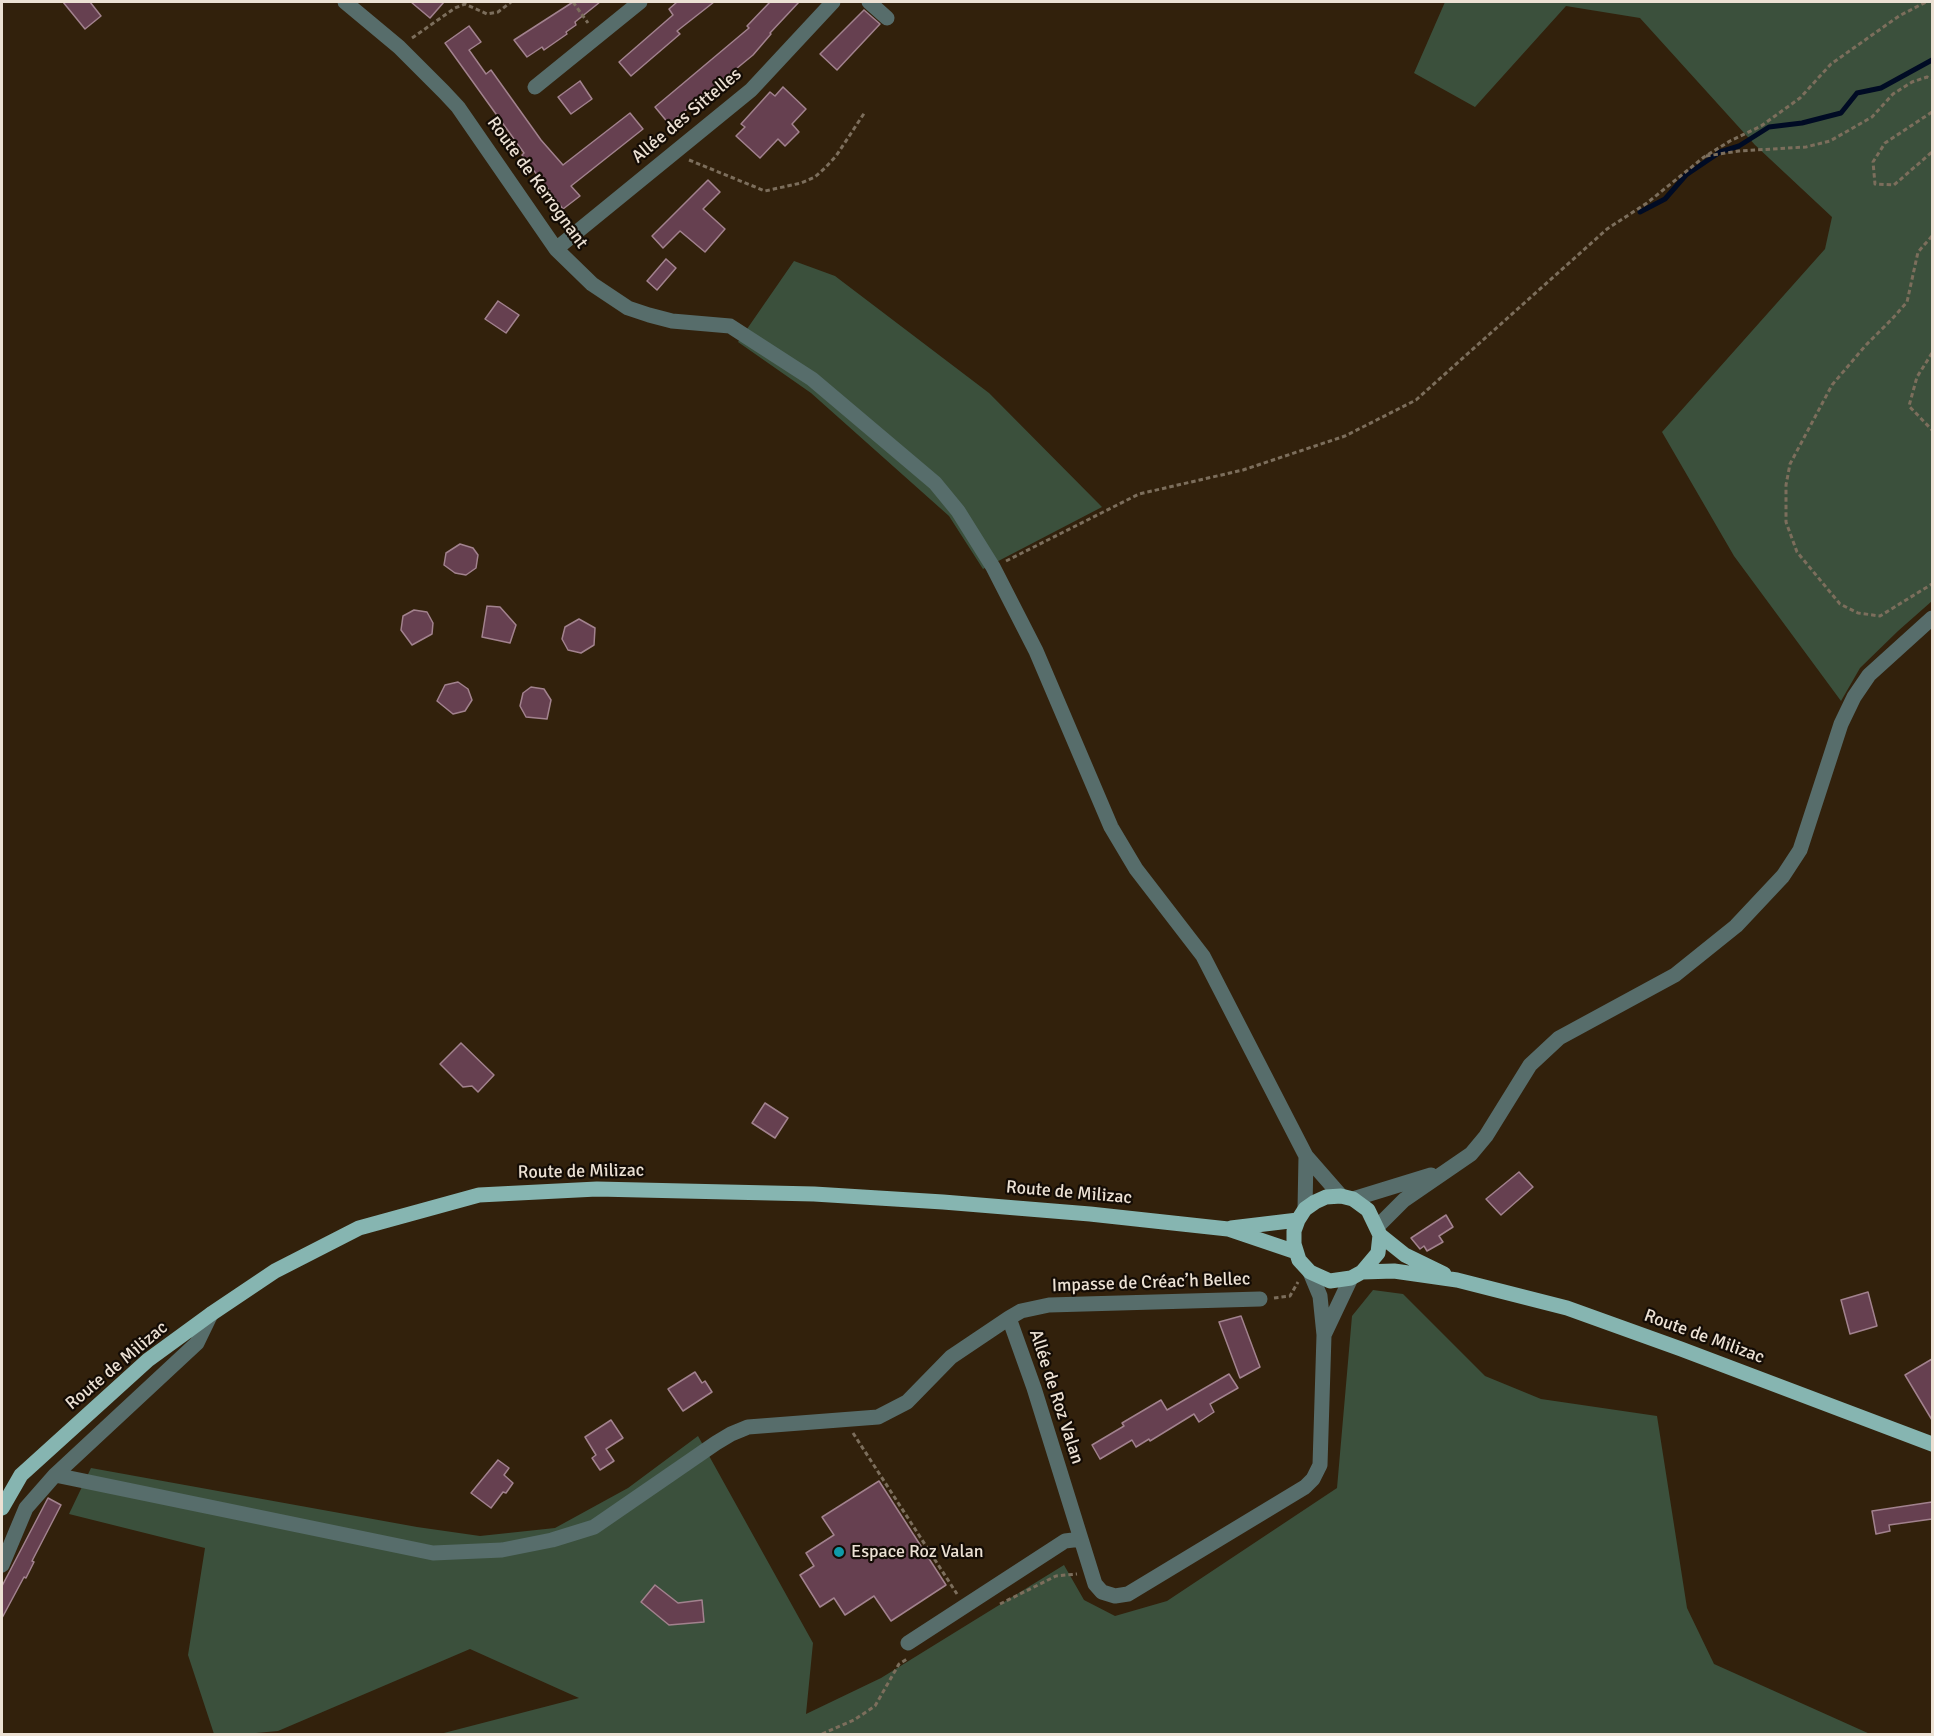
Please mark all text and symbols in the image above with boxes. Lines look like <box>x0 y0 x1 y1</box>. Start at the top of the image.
street label: Allée des Sittelles <box>628 64 746 168</box>
street label: Route de Kerrognant <box>482 113 592 253</box>
street label: Route de Milizac <box>518 1160 644 1184</box>
street label: Route de Milizac <box>1005 1177 1133 1209</box>
street label: Impasse de Créac’h Bellec <box>1051 1269 1251 1297</box>
street label: Route de Milizac <box>1641 1305 1767 1369</box>
street label: Route de Milizac <box>62 1317 172 1415</box>
street label: Allée de Roz Valan <box>1024 1327 1088 1467</box>
place label: Espace Roz Valan <box>851 1541 984 1563</box>
marker: Espace Roz Valan <box>832 1545 846 1559</box>

